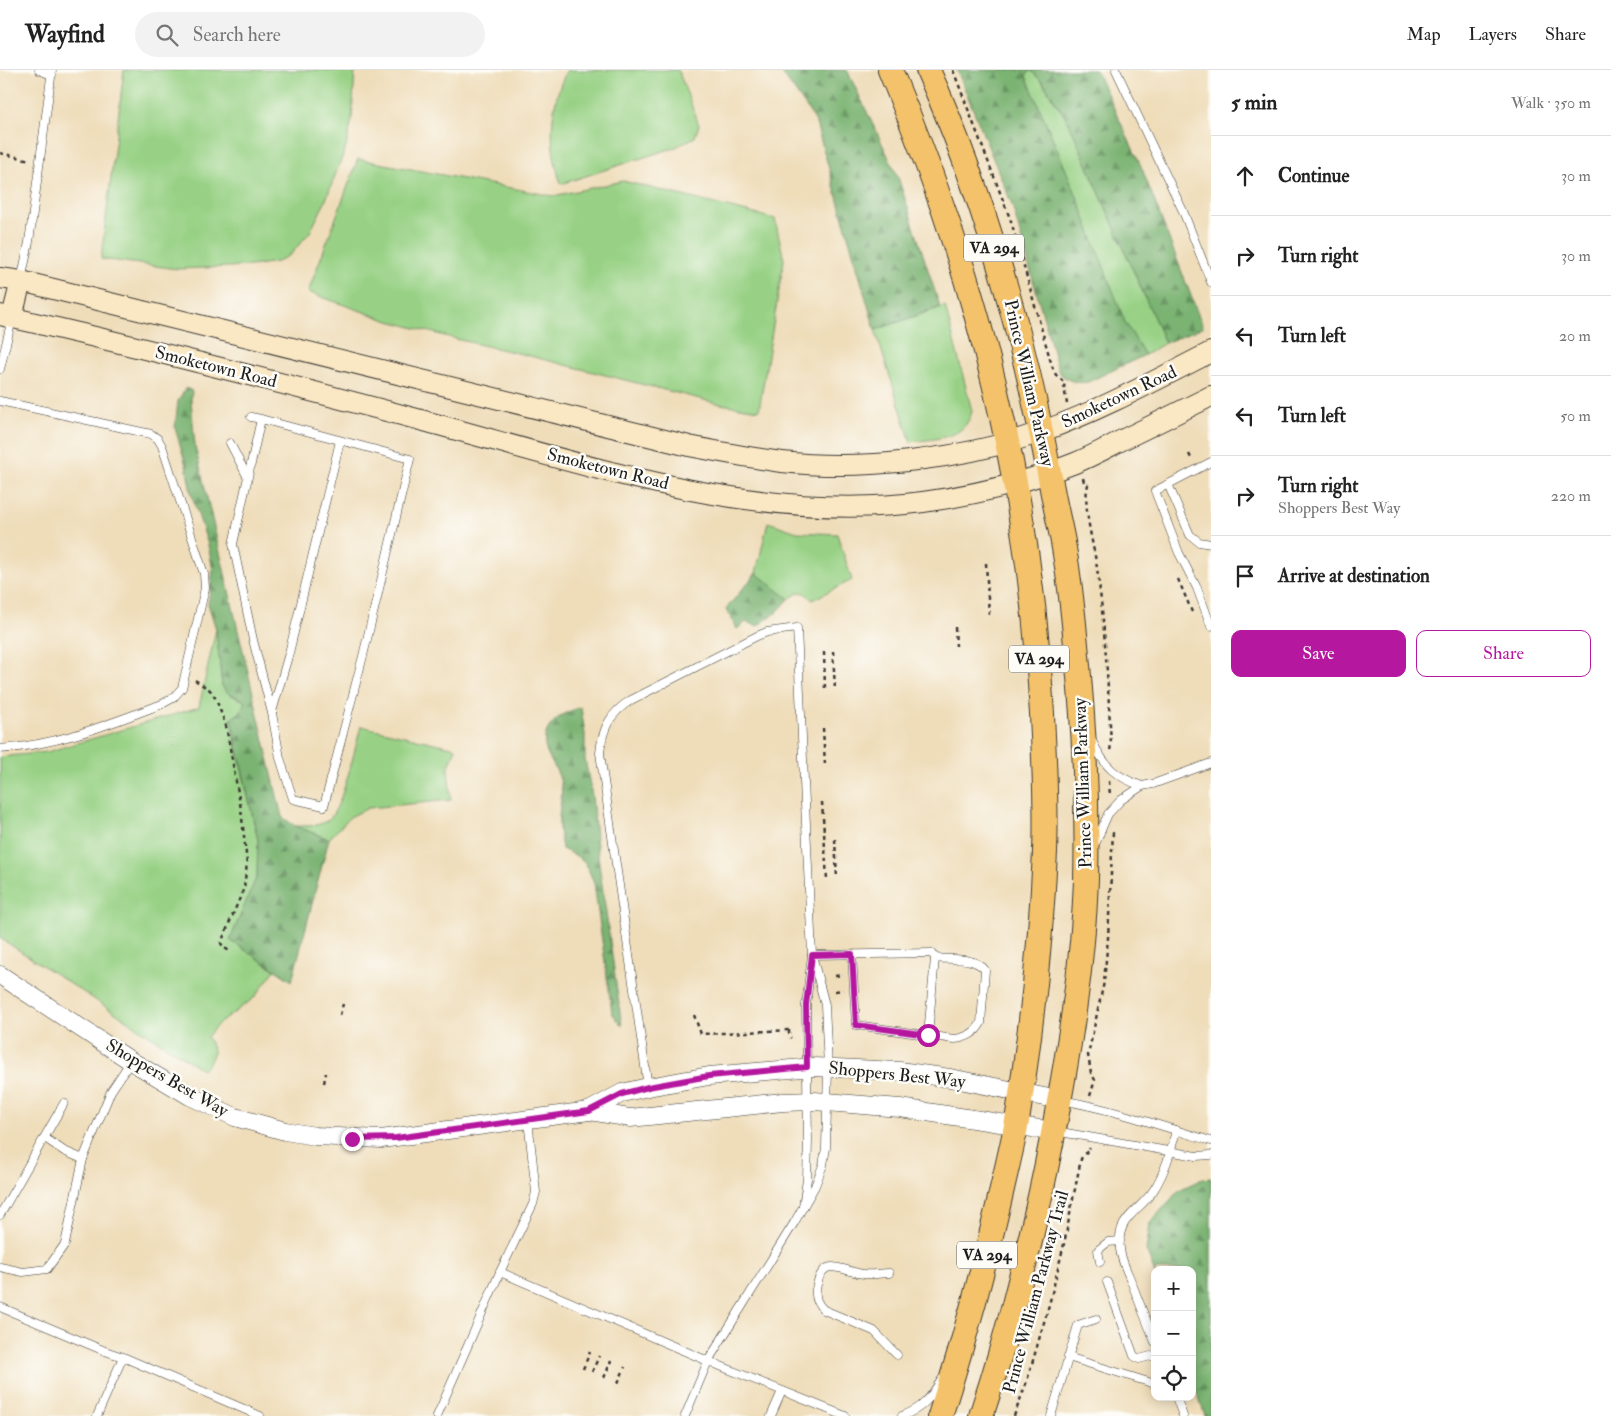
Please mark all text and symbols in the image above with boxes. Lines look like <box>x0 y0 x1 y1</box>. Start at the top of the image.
search box <box>135 12 485 57</box>
text: Wayfind <box>25 19 105 50</box>
icon: search <box>153 21 181 49</box>
text: Search here <box>193 23 281 47</box>
text: Map <box>1407 23 1441 46</box>
text: Layers <box>1469 23 1517 46</box>
text: Share <box>1545 23 1586 46</box>
text: 5 min <box>1231 89 1277 116</box>
text: Walk · 350 m <box>1511 93 1591 113</box>
icon: ahead <box>1231 162 1259 190</box>
text: Continue <box>1278 164 1349 188</box>
text: 30 m <box>1561 166 1591 186</box>
road number: VA 294 <box>964 234 1024 262</box>
icon: right <box>1231 242 1259 270</box>
text: Turn right <box>1278 244 1358 268</box>
text: 30 m <box>1561 246 1591 266</box>
street label: Prince William Parkway <box>999 297 1060 470</box>
icon: left <box>1231 322 1259 350</box>
text: Turn left <box>1278 324 1346 348</box>
text: 20 m <box>1559 326 1591 346</box>
street label: Smoketown Road <box>153 341 279 393</box>
street label: Smoketown Road <box>1058 360 1180 434</box>
icon: left <box>1231 402 1259 430</box>
text: Turn left <box>1278 404 1346 428</box>
text: 50 m <box>1560 406 1591 426</box>
street label: Smoketown Road <box>545 443 671 495</box>
text: Turn right <box>1278 474 1358 498</box>
icon: right <box>1231 482 1259 510</box>
text: 220 m <box>1551 486 1591 506</box>
text: Shoppers Best Way <box>1278 498 1400 518</box>
icon: arrive <box>1231 562 1259 590</box>
text: Arrive at destination <box>1278 564 1430 588</box>
button: Save <box>1231 630 1406 677</box>
button: Share <box>1416 630 1591 677</box>
road number: VA 294 <box>1009 646 1069 672</box>
street label: Prince William Parkway <box>1068 696 1097 869</box>
route start <box>917 1024 940 1047</box>
street label: Shoppers Best Way <box>102 1034 233 1123</box>
street label: Shoppers Best Way <box>827 1056 968 1094</box>
route end <box>341 1128 364 1151</box>
street label: Prince William Parkway Trail <box>998 1187 1074 1396</box>
road number: VA 294 <box>957 1242 1017 1268</box>
map controls <box>1151 1266 1196 1401</box>
button: + <box>1151 1266 1196 1311</box>
button: − <box>1151 1311 1196 1356</box>
button: locate <box>1151 1356 1196 1401</box>

